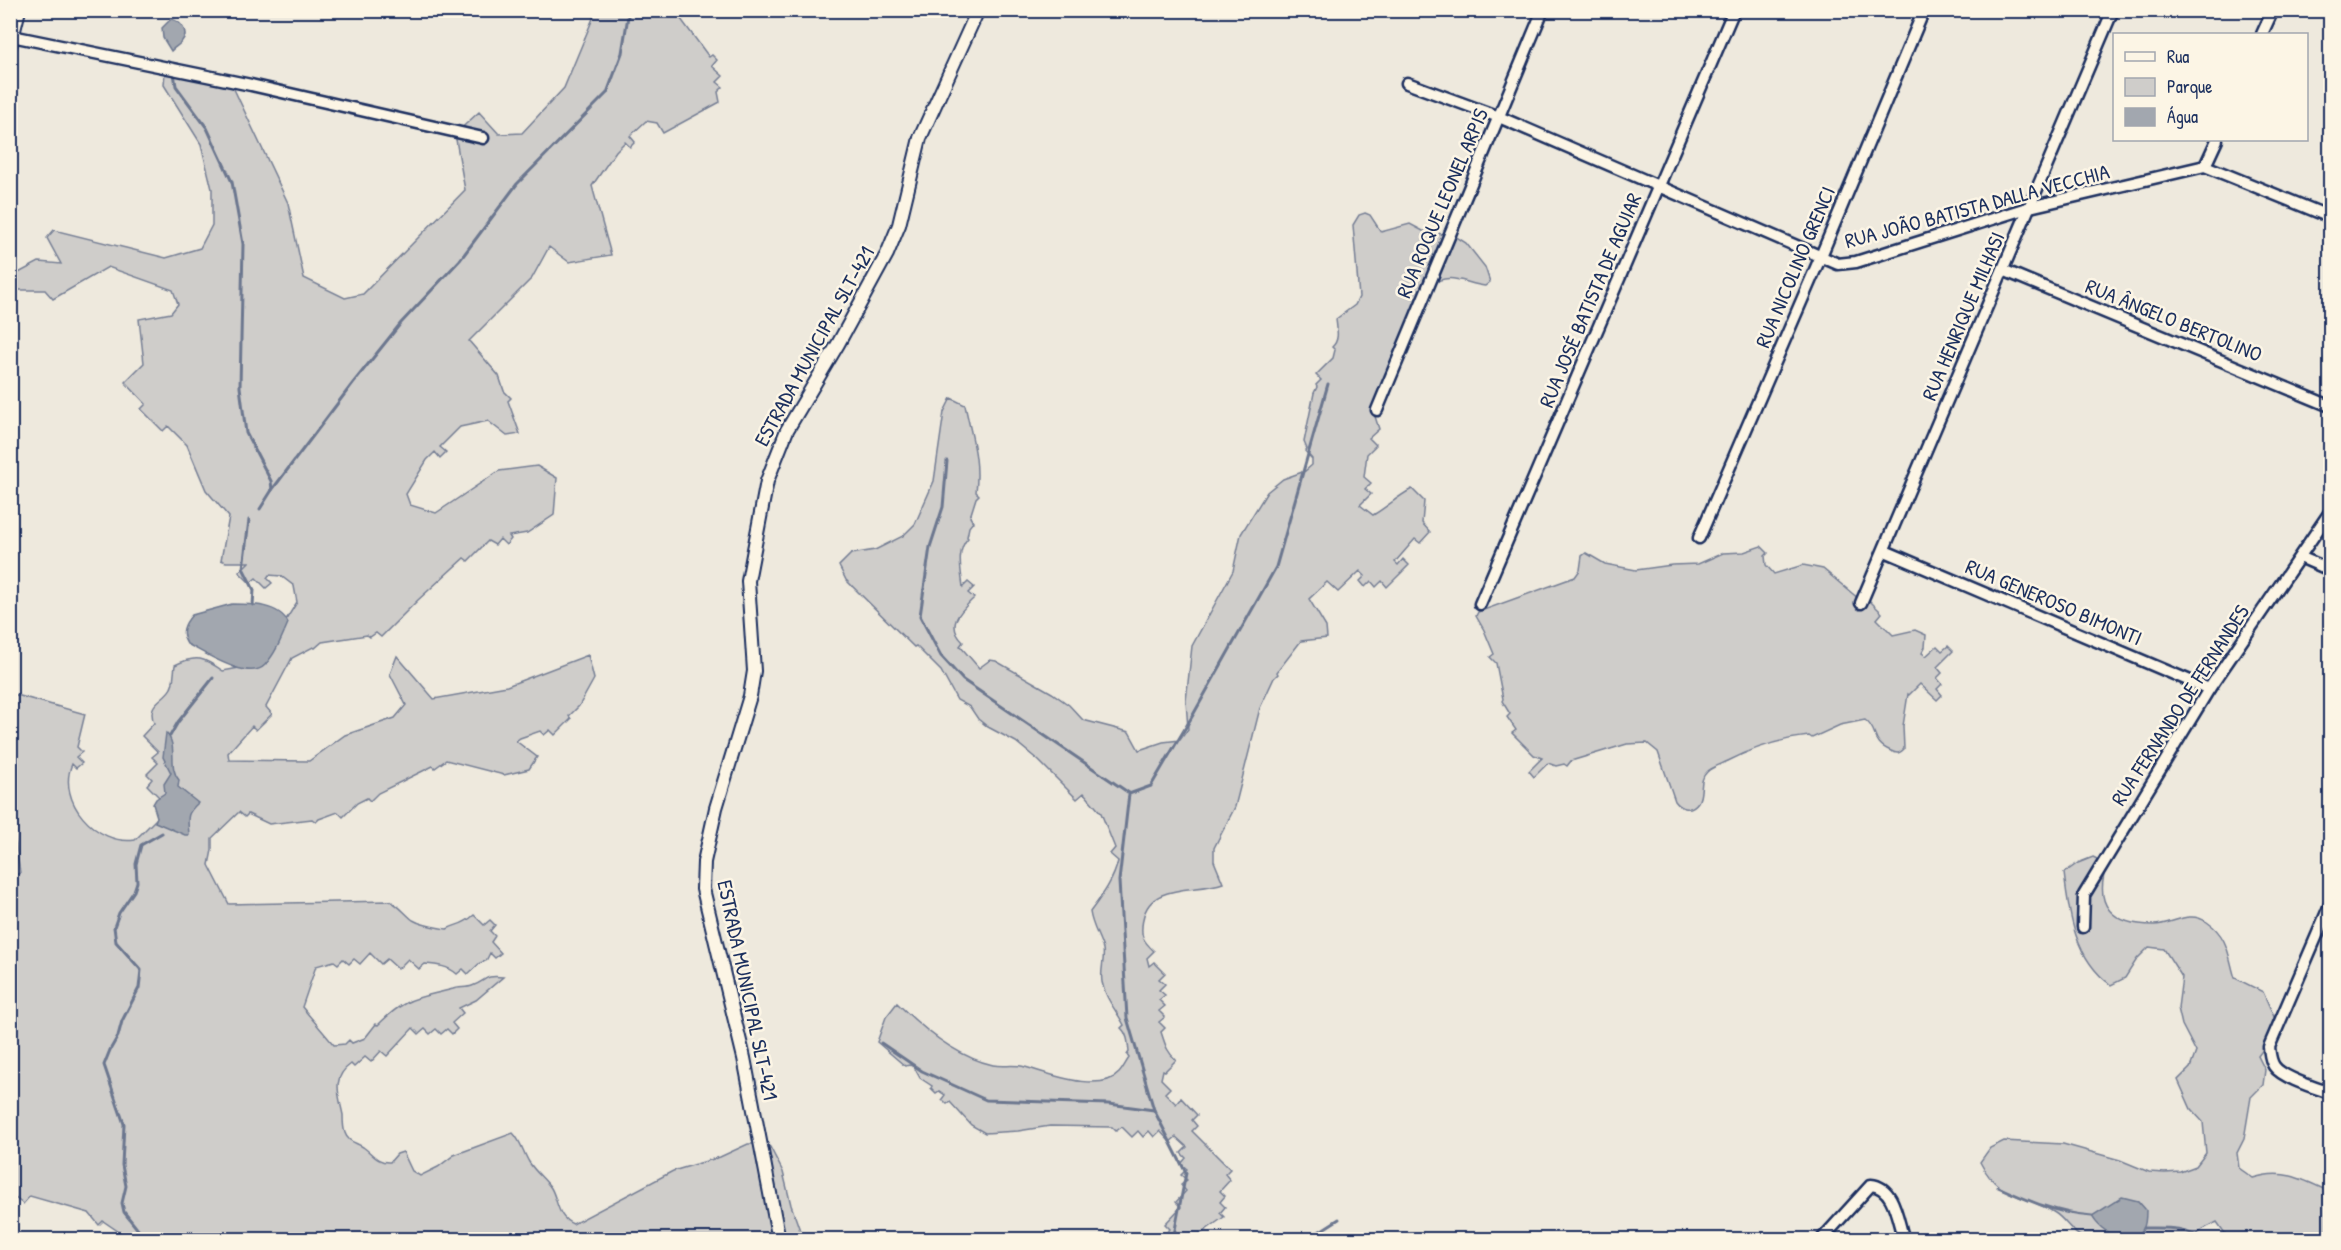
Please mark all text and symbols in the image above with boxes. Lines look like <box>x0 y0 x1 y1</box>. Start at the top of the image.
legend <box>2113 33 2308 141</box>
text: Rua <box>2167 44 2189 69</box>
text: Parque <box>2167 74 2212 99</box>
street label: RUA ROQUE LEONEL ARPIS <box>1389 104 1495 302</box>
text: Água <box>2167 104 2198 129</box>
street label: RUA JOÃO BATISTA DALLA VECCHIA <box>1842 157 2112 255</box>
street label: RUA NICOLINO GRENCI <box>1748 182 1842 352</box>
street label: RUA JOSÉ BATISTA DE AGUIAR <box>1532 188 1648 412</box>
street label: RUA HENRIQUE MILHASI <box>1914 227 2012 405</box>
street label: ESTRADA MUNICIPAL SLT-421 <box>747 241 881 451</box>
street label: RUA ÂNGELO BERTOLINO <box>2081 271 2267 369</box>
street label: RUA GENEROSO BIMONTI <box>1961 552 2147 652</box>
street label: RUA FERNANDO DE FERNANDES <box>2104 599 2256 811</box>
street label: ESTRADA MUNICIPAL SLT-421 <box>711 877 785 1103</box>

